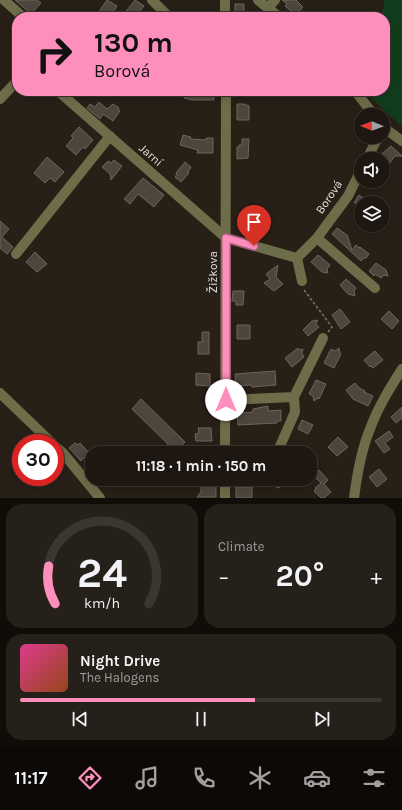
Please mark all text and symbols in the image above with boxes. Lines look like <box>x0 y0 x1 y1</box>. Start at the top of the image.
text: 130 m <box>94 26 173 59</box>
icon: right <box>28 28 80 80</box>
text: Borová <box>94 60 150 82</box>
north arrow <box>354 108 390 144</box>
map controls <box>354 108 390 232</box>
street label: Jarní <box>136 141 166 169</box>
button: sound <box>354 152 390 188</box>
street label: Borová <box>313 178 345 216</box>
button: layers <box>354 196 390 232</box>
pin <box>237 205 271 246</box>
icon: arrive <box>243 211 265 233</box>
street label: Žižkova <box>205 251 220 293</box>
position arrow <box>205 379 247 421</box>
speed limit sign: 30 <box>12 434 64 486</box>
text: 11:18 · 1 min · 150 m <box>136 457 266 475</box>
text: Climate <box>218 539 264 554</box>
text: 24 <box>77 549 127 597</box>
text: 20° <box>276 558 324 594</box>
text: − <box>218 564 230 590</box>
text: + <box>370 564 382 590</box>
text: km/h <box>84 595 120 612</box>
text: Night Drive <box>80 652 160 670</box>
text: The Halogens <box>80 670 159 685</box>
icon: previous <box>69 708 91 730</box>
icon: pause <box>190 708 212 730</box>
icon: next <box>311 708 333 730</box>
icon: directions <box>76 764 104 792</box>
icon: music <box>133 764 161 792</box>
icon: phone <box>190 764 218 792</box>
icon: climate <box>246 764 274 792</box>
icon: car <box>303 764 331 792</box>
icon: filters <box>360 764 388 792</box>
text: 11:17 <box>14 767 47 789</box>

